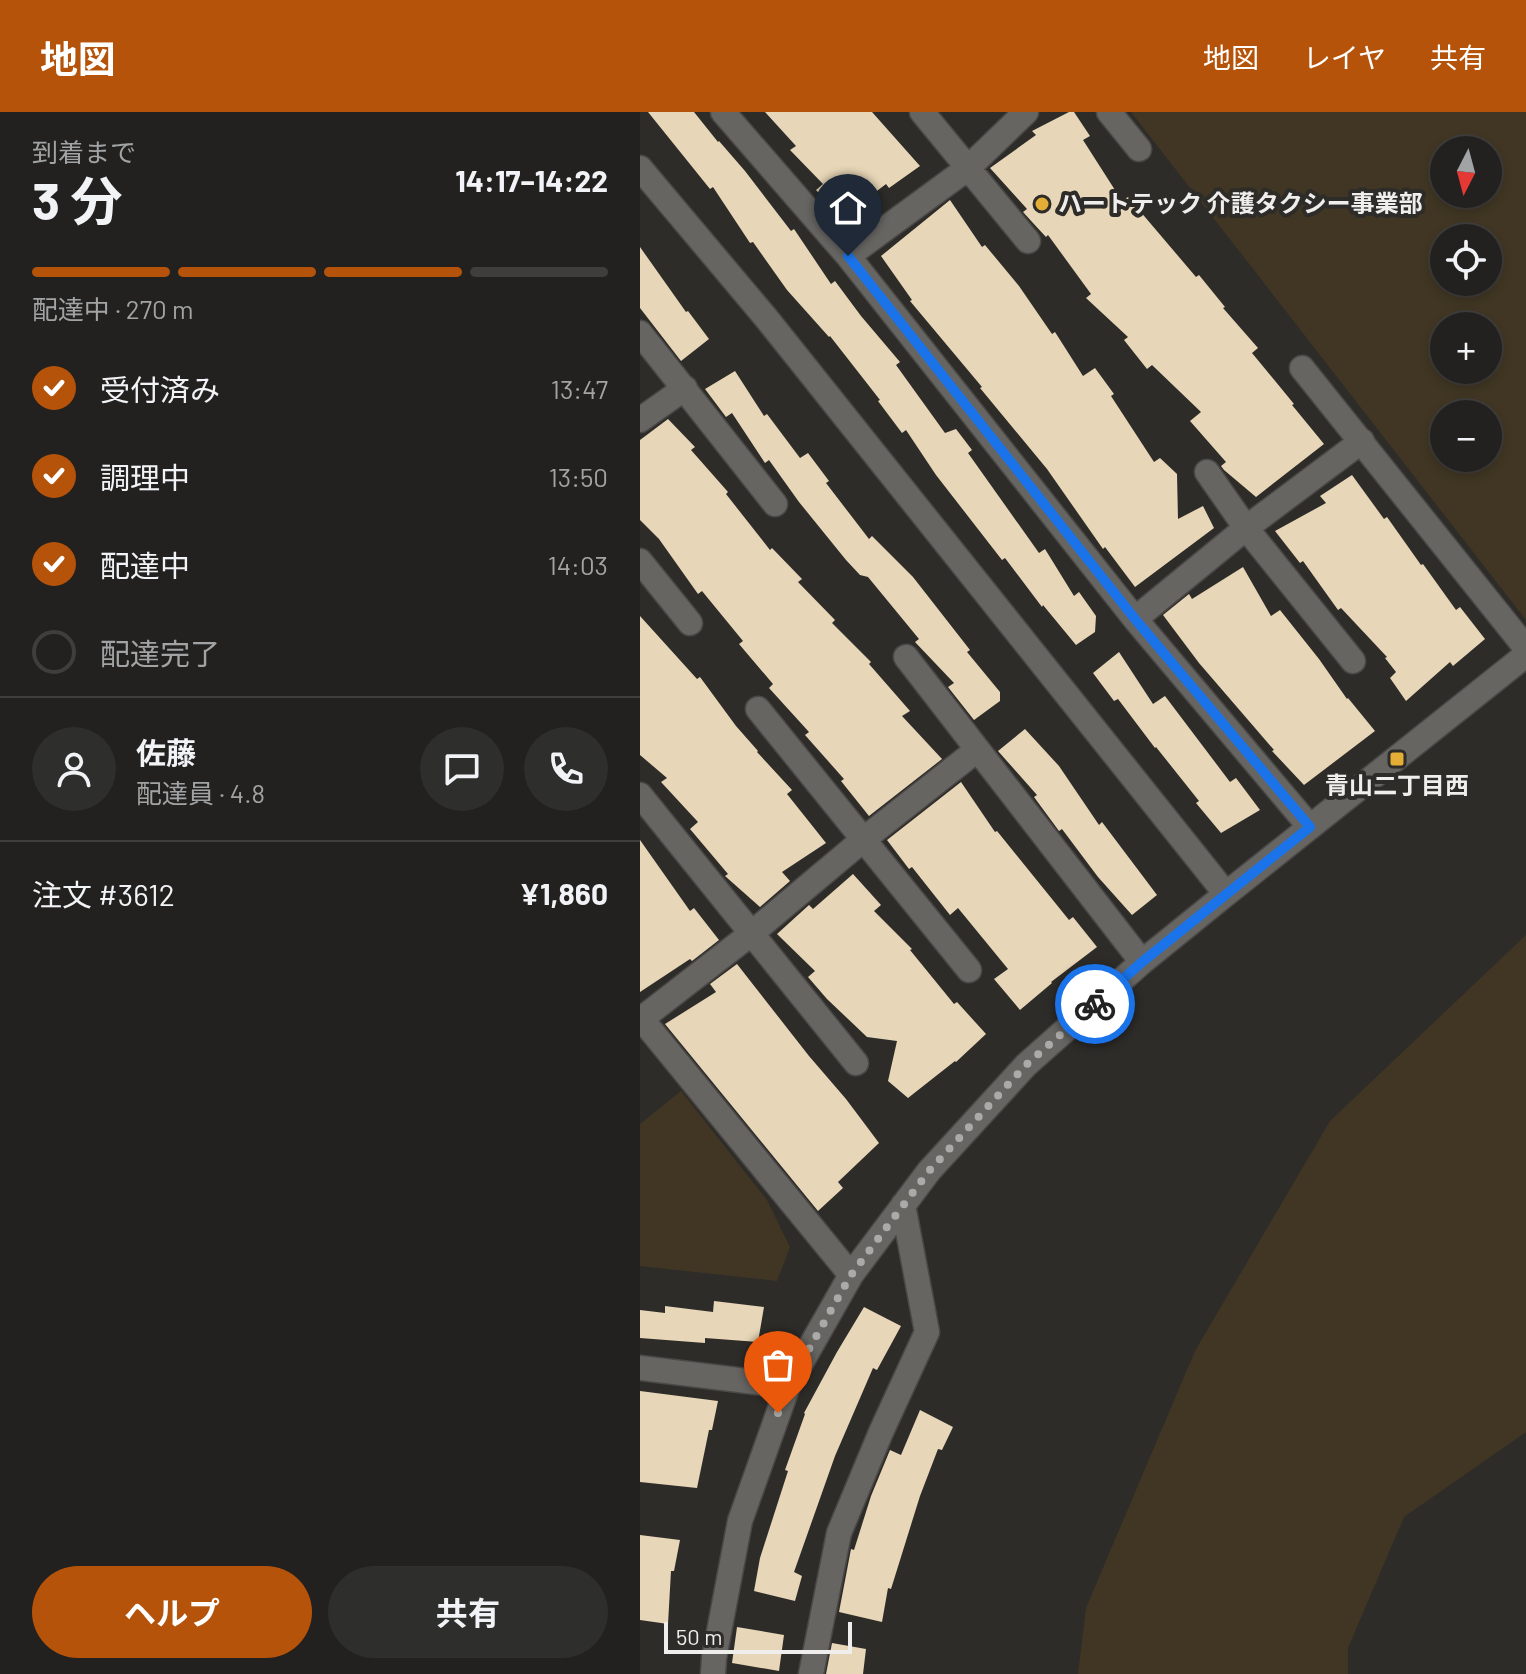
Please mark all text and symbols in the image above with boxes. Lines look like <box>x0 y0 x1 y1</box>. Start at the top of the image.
text: 地図 <box>40 35 116 81</box>
text: 地図 <box>1203 40 1259 74</box>
text: レイヤ <box>1303 40 1386 74</box>
text: 共有 <box>1430 40 1486 74</box>
text: 到着まで <box>32 136 136 167</box>
north arrow <box>1430 136 1502 208</box>
map controls <box>1430 136 1502 472</box>
text: 14:17–14:22 <box>455 162 608 198</box>
text: 3 分 <box>32 168 122 230</box>
pin <box>814 174 882 256</box>
icon: home <box>826 186 870 230</box>
place label: ハートテック 介護タクシー事業部 <box>1058 188 1423 217</box>
marker: ハートテック 介護タクシー事業部 <box>1033 195 1051 213</box>
button: locate <box>1430 224 1502 296</box>
text: 配達中 · 270 m <box>32 293 194 324</box>
button: + <box>1430 312 1502 384</box>
icon: check <box>32 366 76 410</box>
text: 受付済み <box>100 371 220 407</box>
text: 13:47 <box>551 373 608 404</box>
button: − <box>1430 400 1502 472</box>
icon: check <box>32 454 76 498</box>
text: 調理中 <box>100 459 190 495</box>
text: 13:50 <box>549 461 608 492</box>
icon: check <box>32 542 76 586</box>
text: 配達中 <box>100 547 190 583</box>
text: 14:03 <box>548 549 608 580</box>
text: 配達完了 <box>100 635 220 671</box>
button: person <box>32 727 116 811</box>
button: chat <box>420 727 504 811</box>
button: phone <box>524 727 608 811</box>
text: 佐藤 <box>136 734 196 770</box>
marker: 青山二丁目西 <box>1388 750 1406 768</box>
place label: 青山二丁目西 <box>1325 770 1469 799</box>
text: 配達員 · 4.8 <box>136 777 265 808</box>
text: ¥1,860 <box>519 875 608 911</box>
text: 注文 #3612 <box>32 876 175 912</box>
courier <box>1055 964 1135 1044</box>
icon: bike <box>1073 982 1117 1026</box>
pin <box>744 1331 812 1413</box>
icon: bag <box>756 1343 800 1387</box>
button: ヘルプ <box>32 1566 312 1658</box>
button: 共有 <box>328 1566 608 1658</box>
scale bar <box>664 1618 852 1654</box>
text: 50 m <box>676 1623 722 1649</box>

